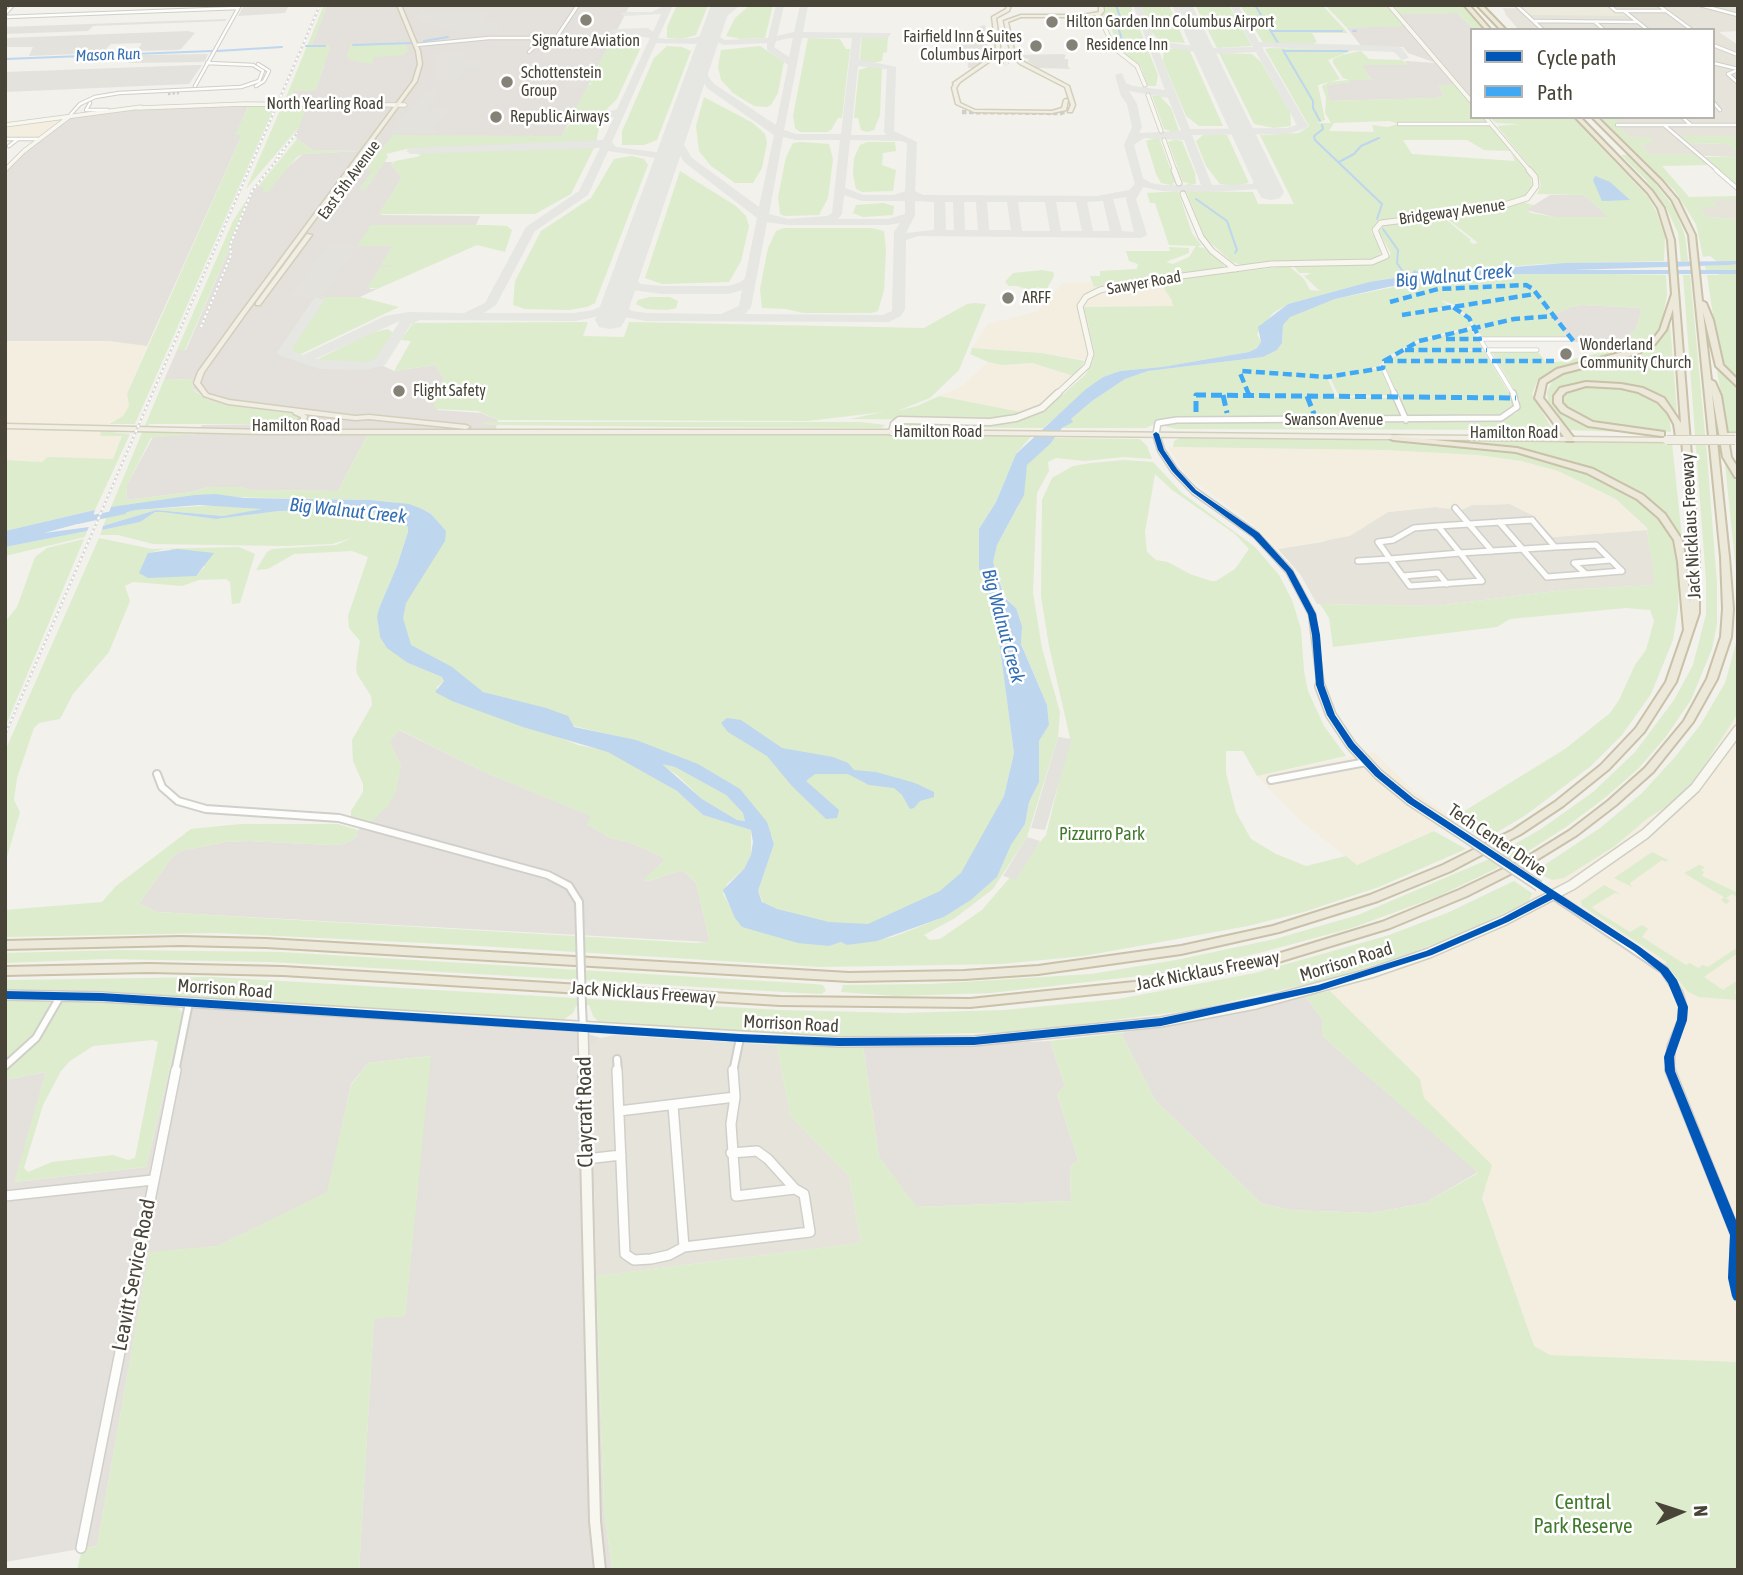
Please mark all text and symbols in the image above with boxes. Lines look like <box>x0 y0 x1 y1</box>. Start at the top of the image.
marker: Signature Aviation <box>578 12 594 28</box>
place label: Hilton Garden Inn Columbus Airport <box>1066 12 1274 32</box>
marker: Hilton Garden Inn Columbus Airport <box>1044 14 1060 30</box>
place label: Fairfield Inn & Suites Columbus Airport <box>903 27 1022 65</box>
legend <box>1470 28 1715 119</box>
place label: Signature Aviation <box>532 31 640 51</box>
place label: Residence Inn <box>1086 35 1168 55</box>
marker: Residence Inn <box>1064 37 1080 53</box>
marker: Fairfield Inn & Suites Columbus Airport <box>1028 38 1044 54</box>
water label: Mason Run <box>75 44 141 66</box>
text: Cycle path <box>1537 45 1616 69</box>
place label: Schottenstein Group <box>521 63 602 101</box>
marker: Schottenstein Group <box>499 74 515 90</box>
text: Path <box>1537 80 1573 104</box>
street label: North Yearling Road <box>267 94 383 114</box>
place label: Republic Airways <box>510 107 610 127</box>
marker: Republic Airways <box>488 109 504 125</box>
street label: East 5th Avenue <box>314 137 384 223</box>
street label: Bridgeway Avenue <box>1398 195 1506 229</box>
water label: Big Walnut Creek <box>1395 260 1513 292</box>
street label: Sawyer Road <box>1105 267 1183 299</box>
place label: ARFF <box>1022 288 1051 308</box>
marker: ARFF <box>1000 290 1016 306</box>
place label: Wonderland Community Church <box>1580 335 1691 373</box>
marker: Wonderland Community Church <box>1558 346 1574 362</box>
place label: Flight Safety <box>413 381 486 401</box>
marker: Flight Safety <box>391 383 407 399</box>
street label: Swanson Avenue <box>1285 410 1383 430</box>
street label: Hamilton Road <box>252 416 340 436</box>
street label: Hamilton Road <box>894 422 982 442</box>
street label: Hamilton Road <box>1470 423 1558 443</box>
street label: Jack Nicklaus Freeway <box>1676 453 1706 599</box>
water label: Big Walnut Creek <box>288 494 408 528</box>
water label: Big Walnut Creek <box>977 566 1029 686</box>
street label: Tech Center Drive <box>1444 799 1550 881</box>
park label: Pizzurro Park <box>1059 823 1145 845</box>
street label: Morrison Road <box>1297 938 1395 986</box>
street label: Jack Nicklaus Freeway <box>1134 946 1282 996</box>
street label: Morrison Road <box>177 975 273 1003</box>
street label: Jack Nicklaus Freeway <box>570 977 716 1009</box>
street label: Morrison Road <box>743 1011 839 1037</box>
street label: Claycraft Road <box>571 1056 599 1168</box>
street label: Leavitt Service Road <box>107 1197 161 1353</box>
north arrow <box>1645 1477 1715 1547</box>
park label: Central Park Reserve <box>1533 1489 1633 1539</box>
text: N <box>1690 1505 1712 1517</box>

